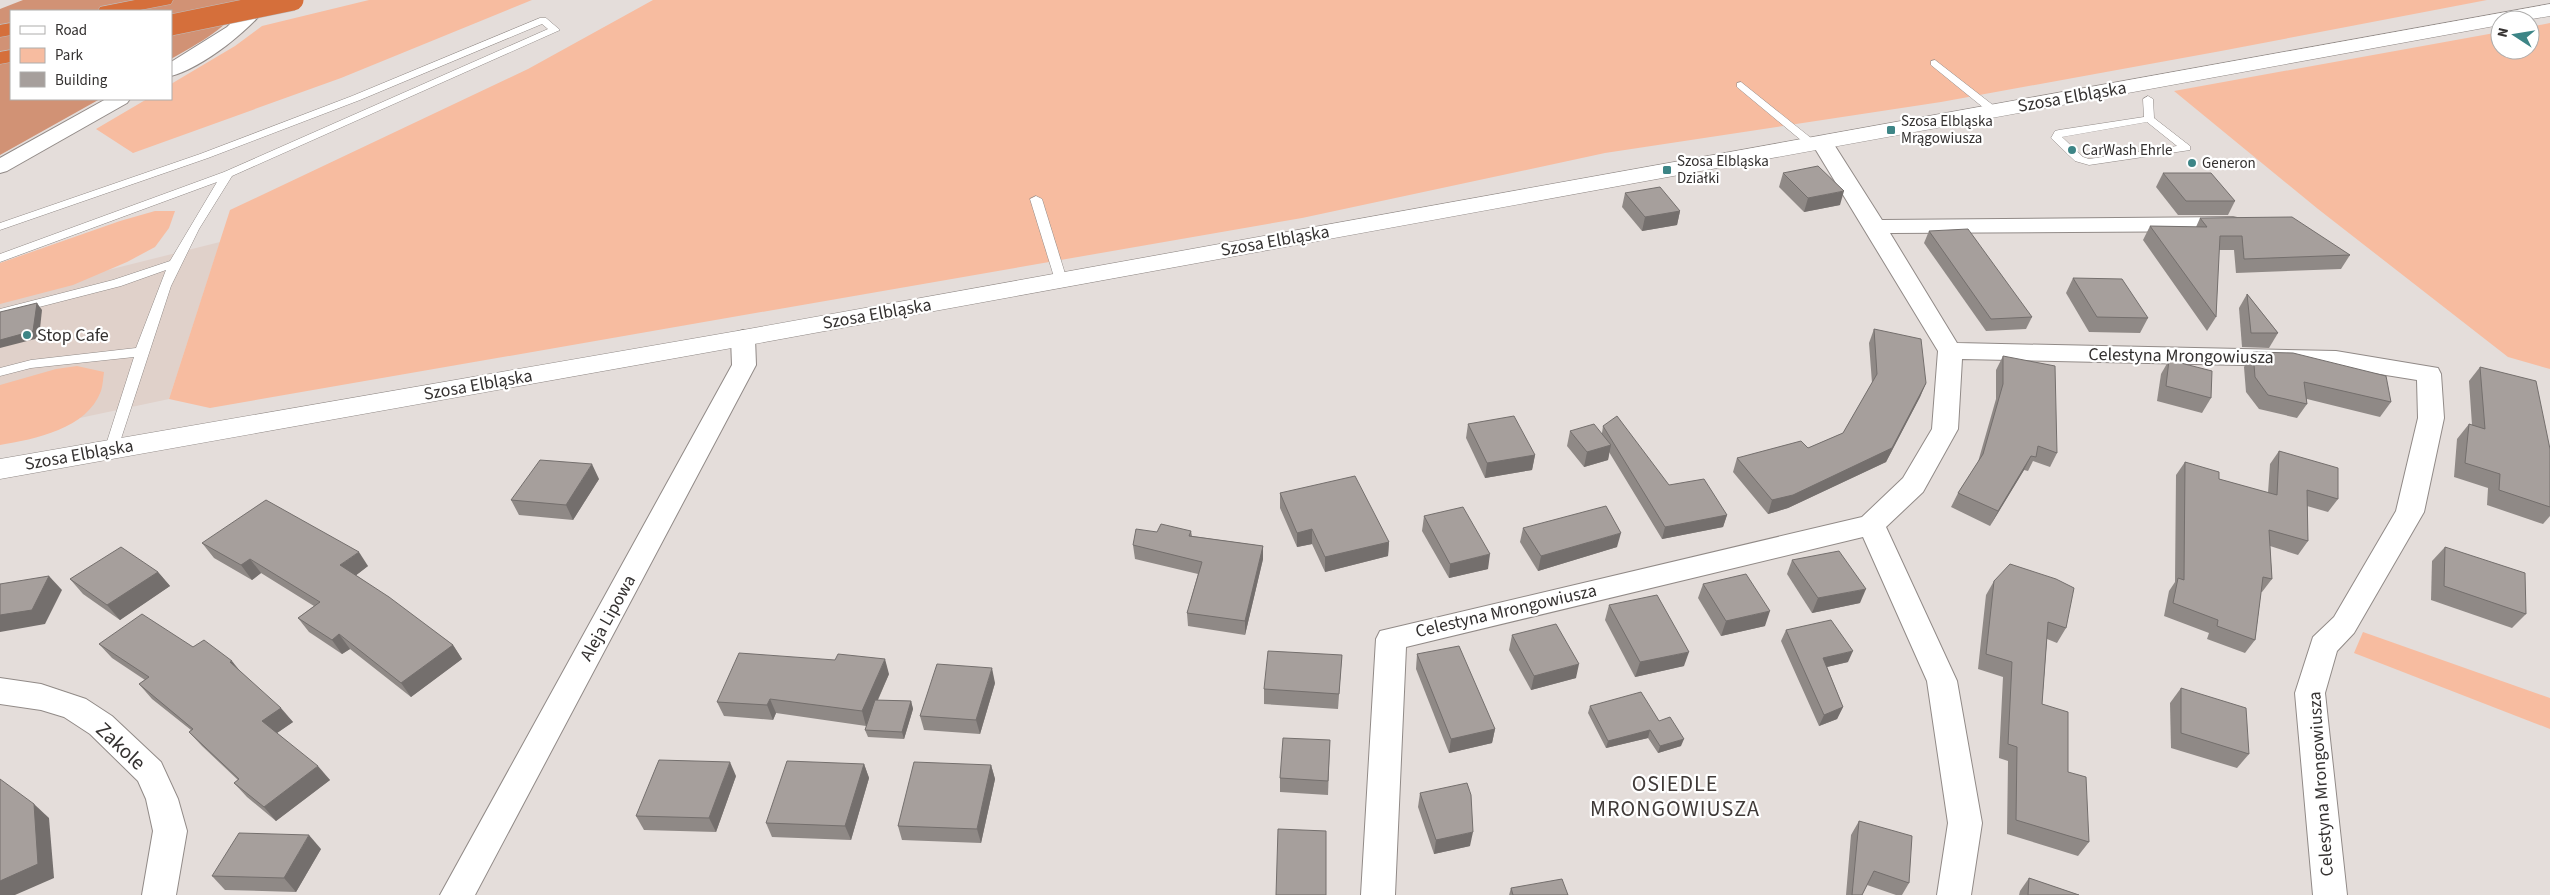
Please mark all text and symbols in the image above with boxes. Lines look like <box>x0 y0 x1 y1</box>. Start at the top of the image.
legend <box>10 10 172 100</box>
north arrow <box>2490 10 2540 60</box>
text: Road <box>55 20 87 41</box>
text: N <box>2493 26 2514 39</box>
text: Park <box>55 45 84 66</box>
text: Building <box>55 70 108 91</box>
street label: Szosa Elbląska <box>2016 75 2128 119</box>
place label: Szosa Elbląska Mrągowiusza <box>1901 111 1993 149</box>
marker: Szosa Elbląska Mrągowiusza <box>1885 124 1897 136</box>
place label: CarWash Ehrle <box>2082 140 2172 161</box>
marker: CarWash Ehrle <box>2066 144 2078 156</box>
place label: Szosa Elbląska Działki <box>1677 151 1769 189</box>
place label: Generon <box>2202 153 2256 174</box>
marker: Generon <box>2186 157 2198 169</box>
marker: Szosa Elbląska Działki <box>1661 164 1673 176</box>
street label: Szosa Elbląska <box>1219 219 1331 263</box>
street label: Szosa Elbląska <box>821 292 933 336</box>
place label: Stop Cafe <box>37 323 109 348</box>
marker: Stop Cafe <box>21 329 33 341</box>
street label: Celestyna Mrongowiusza <box>2088 342 2274 370</box>
street label: Szosa Elbląska <box>422 363 534 407</box>
street label: Szosa Elbląska <box>23 433 135 477</box>
street label: Aleja Lipowa <box>574 570 642 666</box>
street label: Celestyna Mrongowiusza <box>1413 578 1599 644</box>
street label: Celestyna Mrongowiusza <box>2302 691 2340 877</box>
street label: Zakole <box>89 715 153 777</box>
district label: OSIEDLE MRONGOWIUSZA <box>1590 768 1760 825</box>

